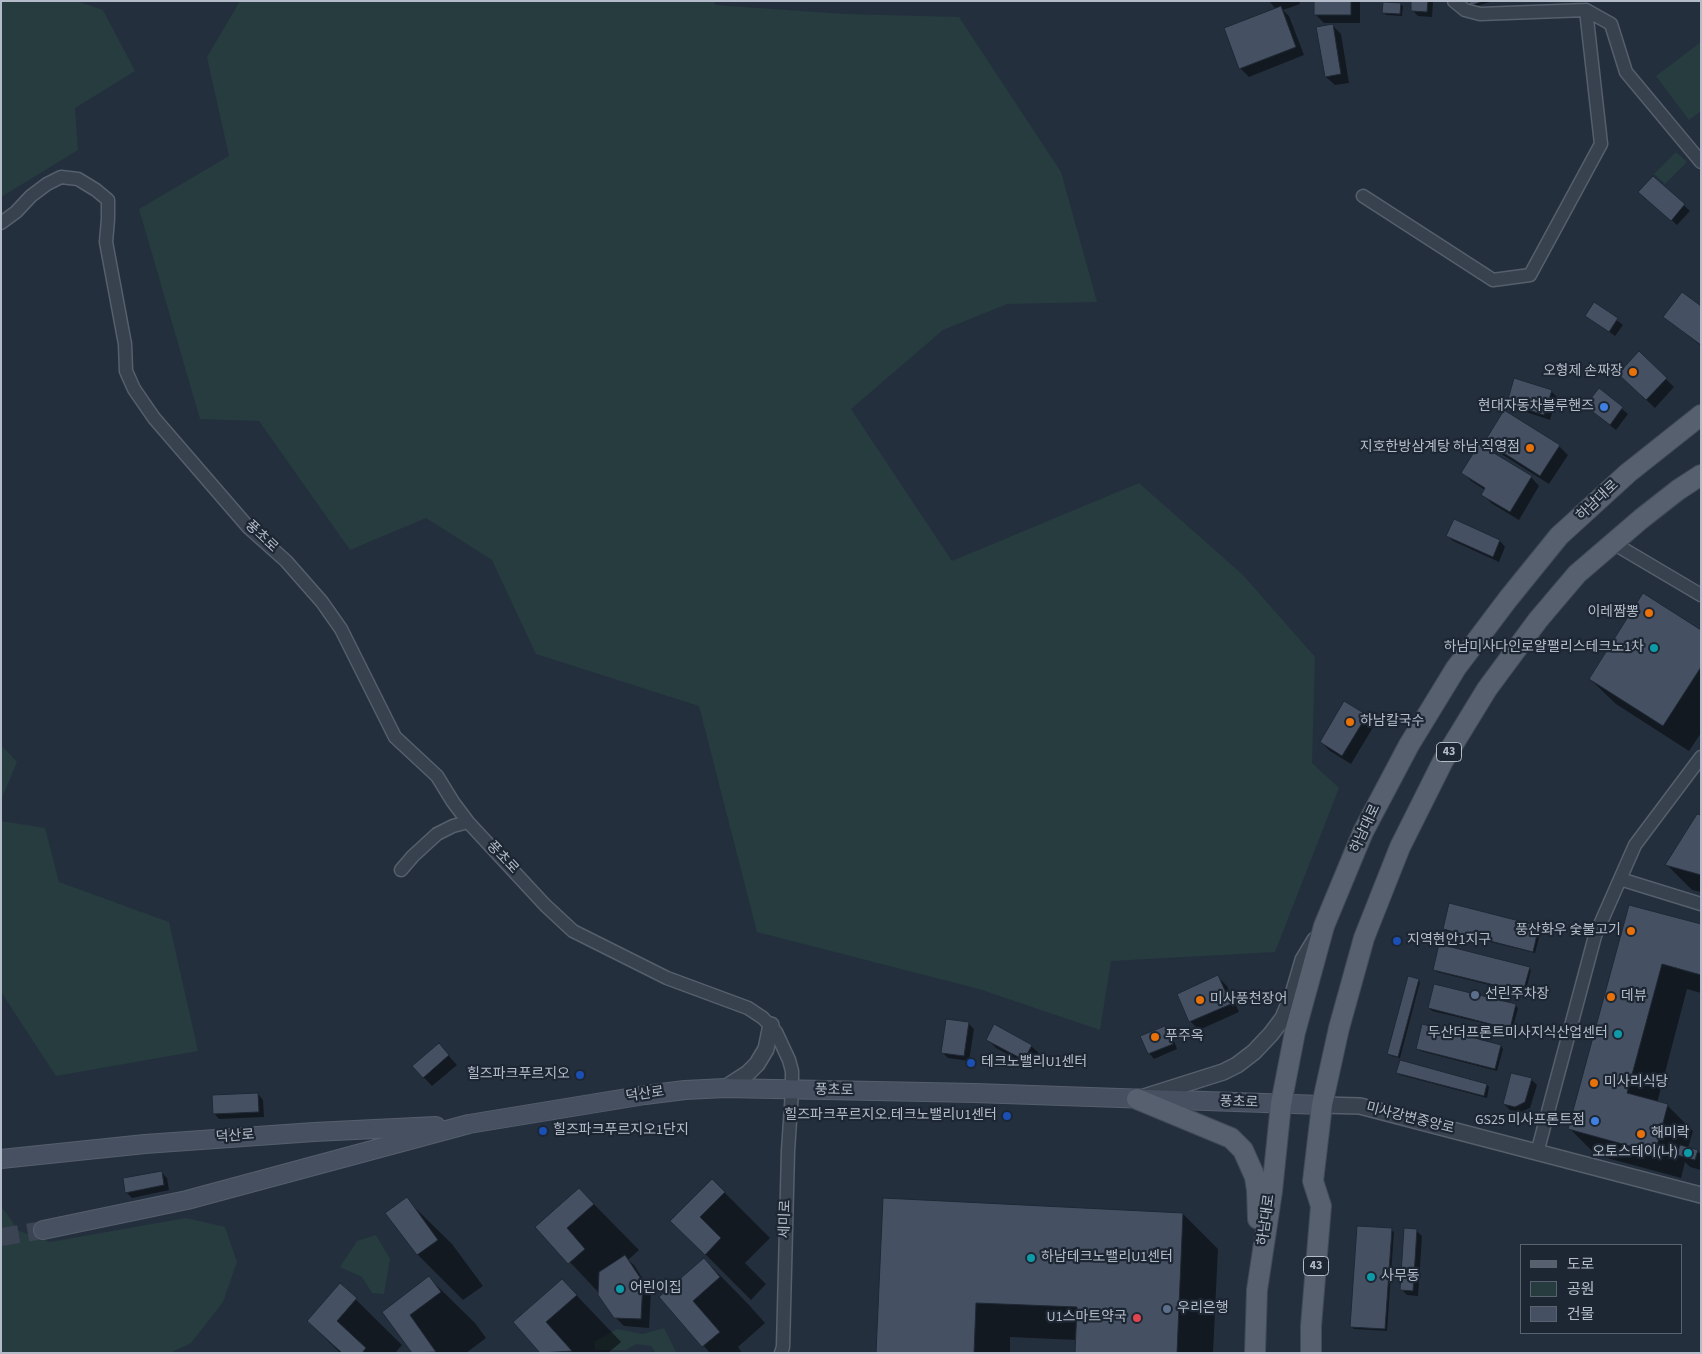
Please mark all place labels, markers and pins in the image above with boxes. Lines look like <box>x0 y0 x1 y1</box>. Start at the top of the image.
place label: 오형제 손짜장 <box>1543 364 1623 380</box>
marker: 오형제 손짜장 <box>1627 366 1639 378</box>
place label: 현대자동차블루핸즈 <box>1478 399 1594 415</box>
marker: 현대자동차블루핸즈 <box>1598 401 1610 413</box>
place label: 지호한방삼계탕 하남 직영점 <box>1360 440 1520 456</box>
marker: 지호한방삼계탕 하남 직영점 <box>1524 442 1536 454</box>
place label: 이레짬뽕 <box>1587 605 1639 621</box>
marker: 이레짬뽕 <box>1643 607 1655 619</box>
place label: 하남미사다인로얄팰리스테크노1차 <box>1444 640 1644 656</box>
marker: 하남미사다인로얄팰리스테크노1차 <box>1648 642 1660 654</box>
place label: 하남칼국수 <box>1360 714 1424 730</box>
marker: 하남칼국수 <box>1344 716 1356 728</box>
place label: 풍산화우 숯불고기 <box>1515 923 1621 939</box>
marker: 풍산화우 숯불고기 <box>1625 925 1637 937</box>
place label: 지역현안1지구 <box>1407 933 1491 949</box>
marker: 지역현안1지구 <box>1391 935 1403 947</box>
place label: 선린주차장 <box>1485 987 1549 1003</box>
marker: 선린주차장 <box>1469 989 1481 1001</box>
place label: 데뷰 <box>1621 989 1647 1005</box>
marker: 데뷰 <box>1605 991 1617 1003</box>
place label: 미사풍천장어 <box>1210 992 1287 1008</box>
marker: 미사풍천장어 <box>1194 994 1206 1006</box>
place label: 두산더프론트미사지식산업센터 <box>1428 1026 1608 1042</box>
marker: 두산더프론트미사지식산업센터 <box>1612 1028 1624 1040</box>
place label: 푸주옥 <box>1165 1029 1204 1045</box>
marker: 푸주옥 <box>1149 1031 1161 1043</box>
place label: 테크노밸리U1센터 <box>981 1055 1087 1071</box>
marker: 테크노밸리U1센터 <box>965 1057 977 1069</box>
place label: 힐즈파크푸르지오 <box>467 1067 570 1083</box>
marker: 힐즈파크푸르지오 <box>574 1069 586 1081</box>
place label: 미사리식당 <box>1604 1075 1668 1091</box>
marker: 미사리식당 <box>1588 1077 1600 1089</box>
place label: 힐즈파크푸르지오.테크노밸리U1센터 <box>784 1108 997 1124</box>
marker: 힐즈파크푸르지오.테크노밸리U1센터 <box>1001 1110 1013 1122</box>
place label: GS25 미사프론트점 <box>1475 1113 1585 1129</box>
marker: GS25 미사프론트점 <box>1589 1115 1601 1127</box>
place label: 힐즈파크푸르지오1단지 <box>553 1123 689 1139</box>
marker: 힐즈파크푸르지오1단지 <box>537 1125 549 1137</box>
place label: 해미락 <box>1651 1126 1690 1142</box>
marker: 해미락 <box>1635 1128 1647 1140</box>
place label: 오토스테이(나) <box>1592 1145 1678 1161</box>
marker: 오토스테이(나) <box>1682 1147 1694 1159</box>
place label: 하남테크노밸리U1센터 <box>1041 1250 1173 1266</box>
marker: 하남테크노밸리U1센터 <box>1025 1252 1037 1264</box>
place label: 사무동 <box>1381 1269 1420 1285</box>
marker: 사무동 <box>1365 1271 1377 1283</box>
place label: 어린이집 <box>630 1281 682 1297</box>
marker: 어린이집 <box>614 1283 626 1295</box>
place label: 우리은행 <box>1177 1301 1229 1317</box>
marker: 우리은행 <box>1161 1303 1173 1315</box>
place label: U1스마트약국 <box>1047 1310 1127 1326</box>
marker: U1스마트약국 <box>1131 1312 1143 1324</box>

